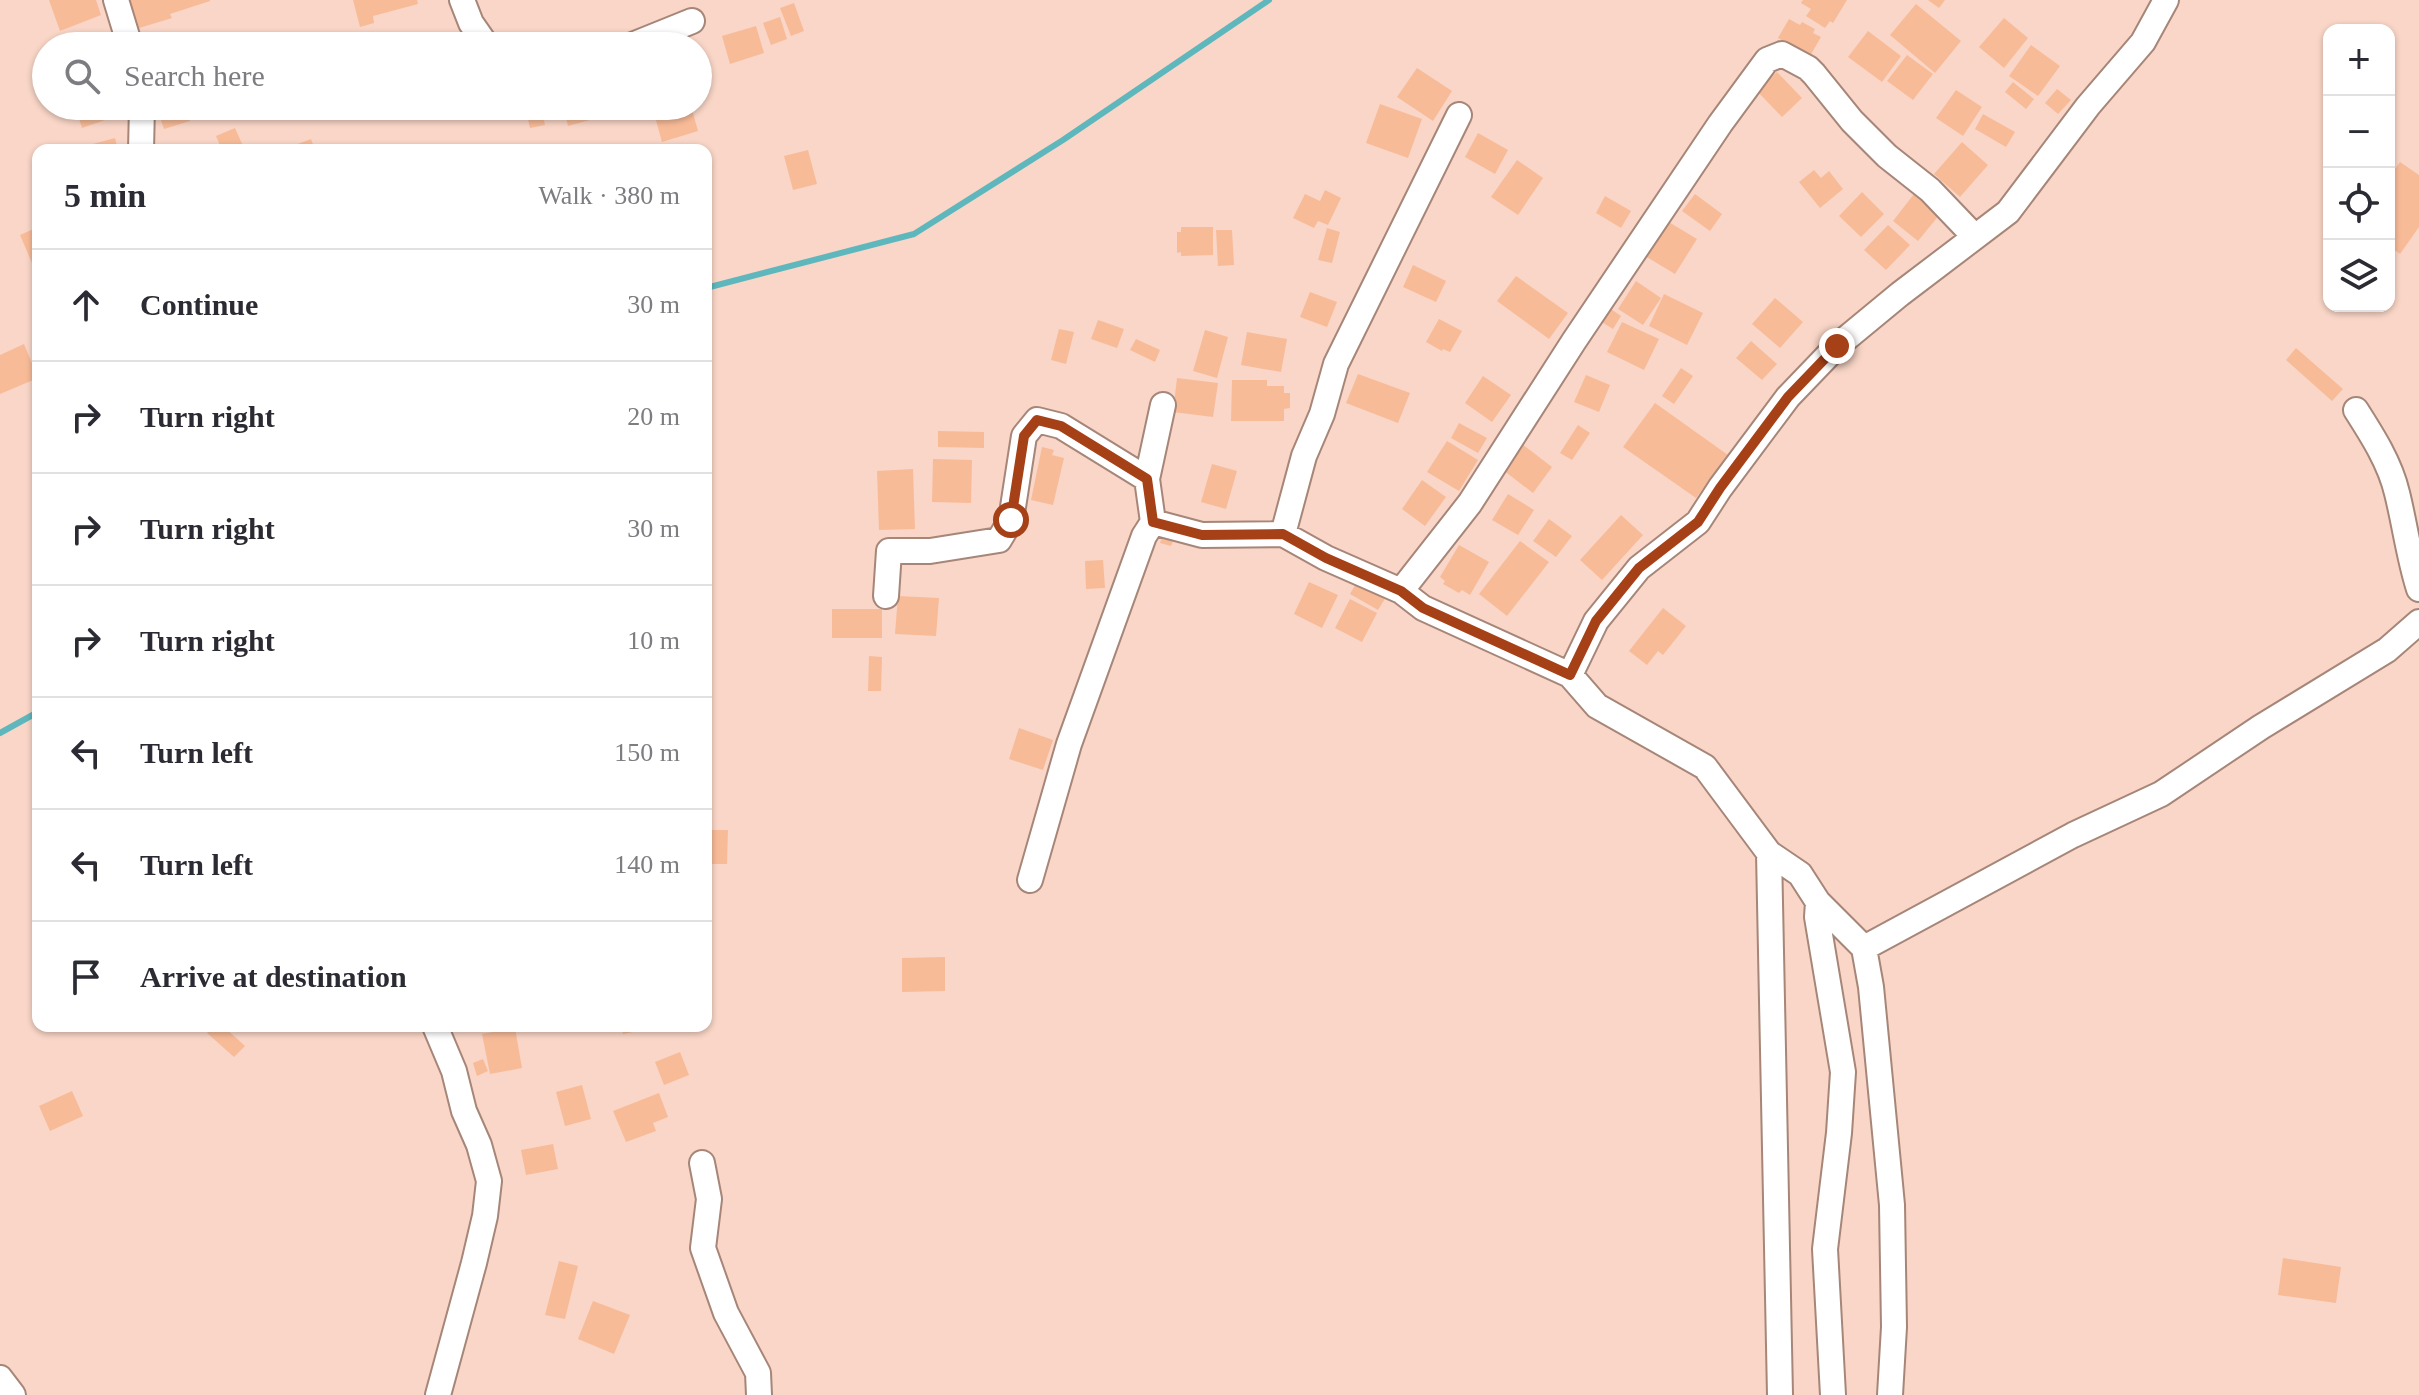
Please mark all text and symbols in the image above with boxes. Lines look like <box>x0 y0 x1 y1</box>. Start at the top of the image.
map controls <box>2323 24 2395 312</box>
button: + <box>2323 24 2395 96</box>
search box <box>32 32 712 120</box>
icon: search <box>60 54 104 98</box>
text: Search here <box>124 59 265 92</box>
button: − <box>2323 96 2395 168</box>
button: locate <box>2323 168 2395 240</box>
text: 5 min <box>64 177 146 214</box>
text: Walk · 380 m <box>538 181 680 210</box>
button: layers <box>2323 240 2395 312</box>
icon: ahead <box>64 283 108 327</box>
text: Continue <box>140 288 258 321</box>
text: 30 m <box>627 290 680 319</box>
route end <box>1819 328 1855 364</box>
icon: right <box>64 395 108 439</box>
text: Turn right <box>140 400 275 433</box>
text: 20 m <box>627 402 680 431</box>
route start <box>993 502 1029 538</box>
icon: right <box>64 507 108 551</box>
text: Turn right <box>140 512 275 545</box>
text: 30 m <box>627 514 680 543</box>
icon: right <box>64 619 108 663</box>
text: Turn right <box>140 624 275 657</box>
text: 10 m <box>627 626 680 655</box>
icon: left <box>64 731 108 775</box>
text: Turn left <box>140 736 253 769</box>
text: 150 m <box>614 738 680 767</box>
icon: left <box>64 843 108 887</box>
text: Turn left <box>140 848 253 881</box>
text: 140 m <box>614 850 680 879</box>
icon: arrive <box>64 955 108 999</box>
text: Arrive at destination <box>140 960 407 993</box>

